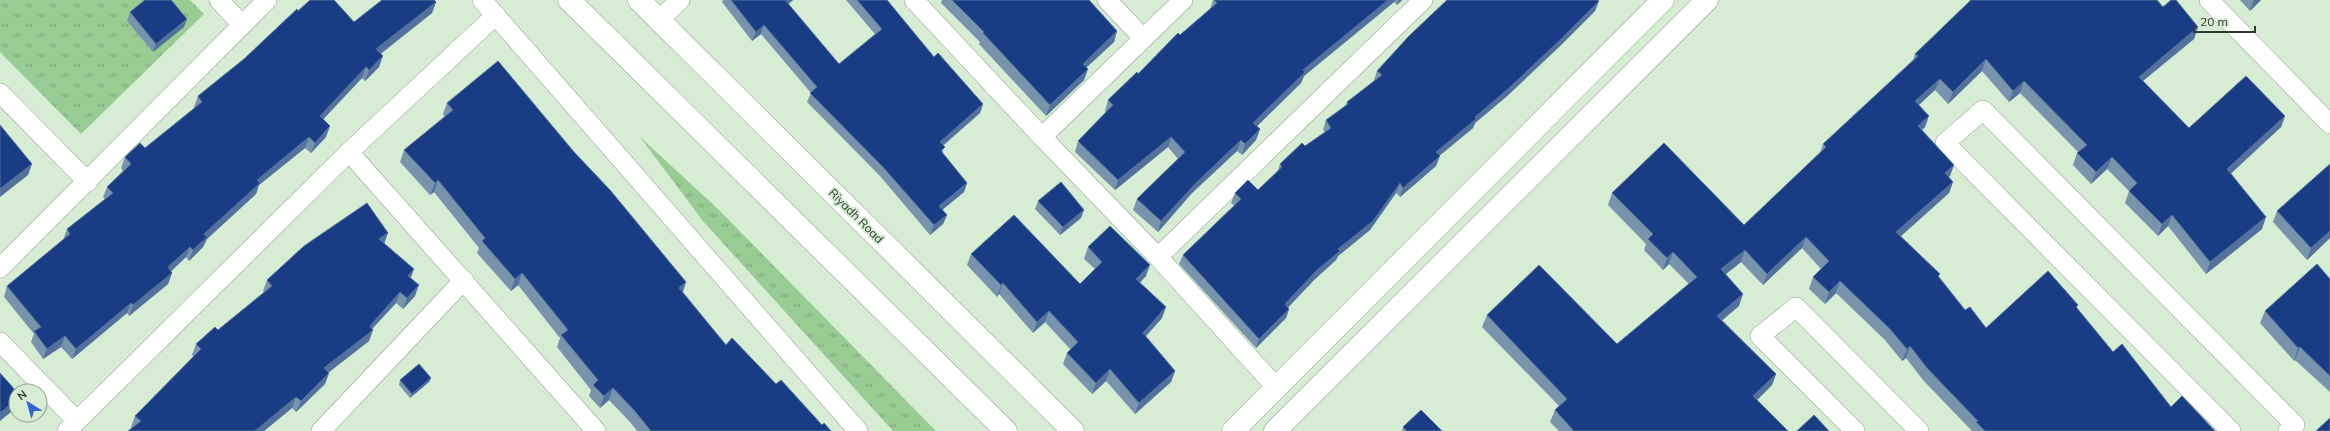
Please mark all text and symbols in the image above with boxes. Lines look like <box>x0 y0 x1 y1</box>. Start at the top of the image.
scale bar <box>2194 8 2255 34</box>
text: 20 m <box>2200 14 2228 29</box>
street label: Riyadh Road <box>826 185 887 246</box>
north arrow <box>8 383 48 423</box>
text: N <box>14 387 30 403</box>

